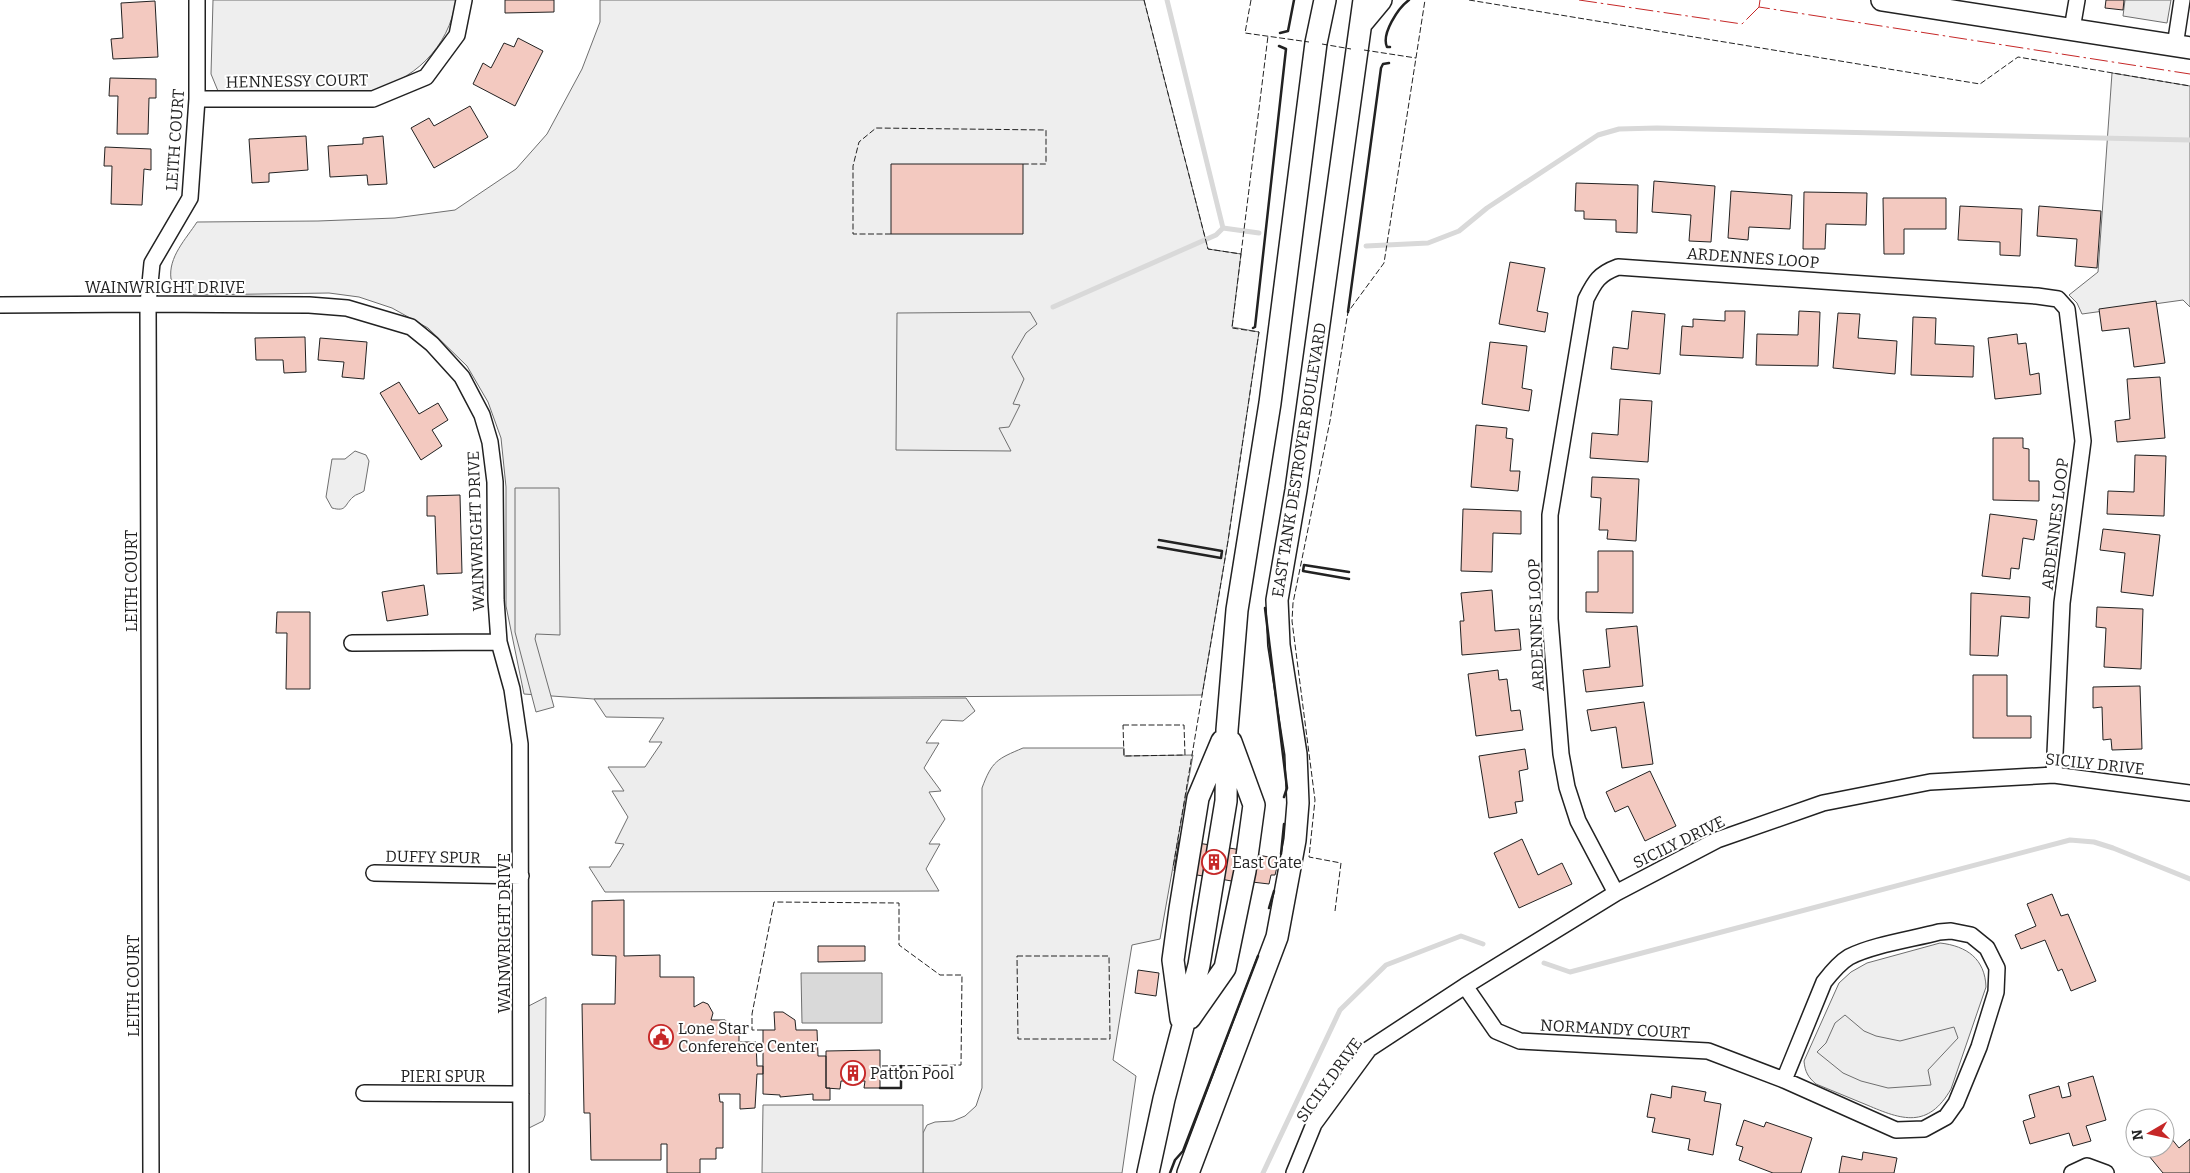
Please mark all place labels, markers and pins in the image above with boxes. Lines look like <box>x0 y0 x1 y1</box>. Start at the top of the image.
building icon: East Gate <box>1201 849 1227 875</box>
place label: East Gate <box>1232 853 1302 872</box>
place label: Lone Star Conference Center <box>678 1019 817 1056</box>
public building icon: Lone Star Conference Center <box>648 1024 674 1050</box>
building icon: Patton Pool <box>840 1060 866 1086</box>
place label: Patton Pool <box>870 1064 954 1083</box>

